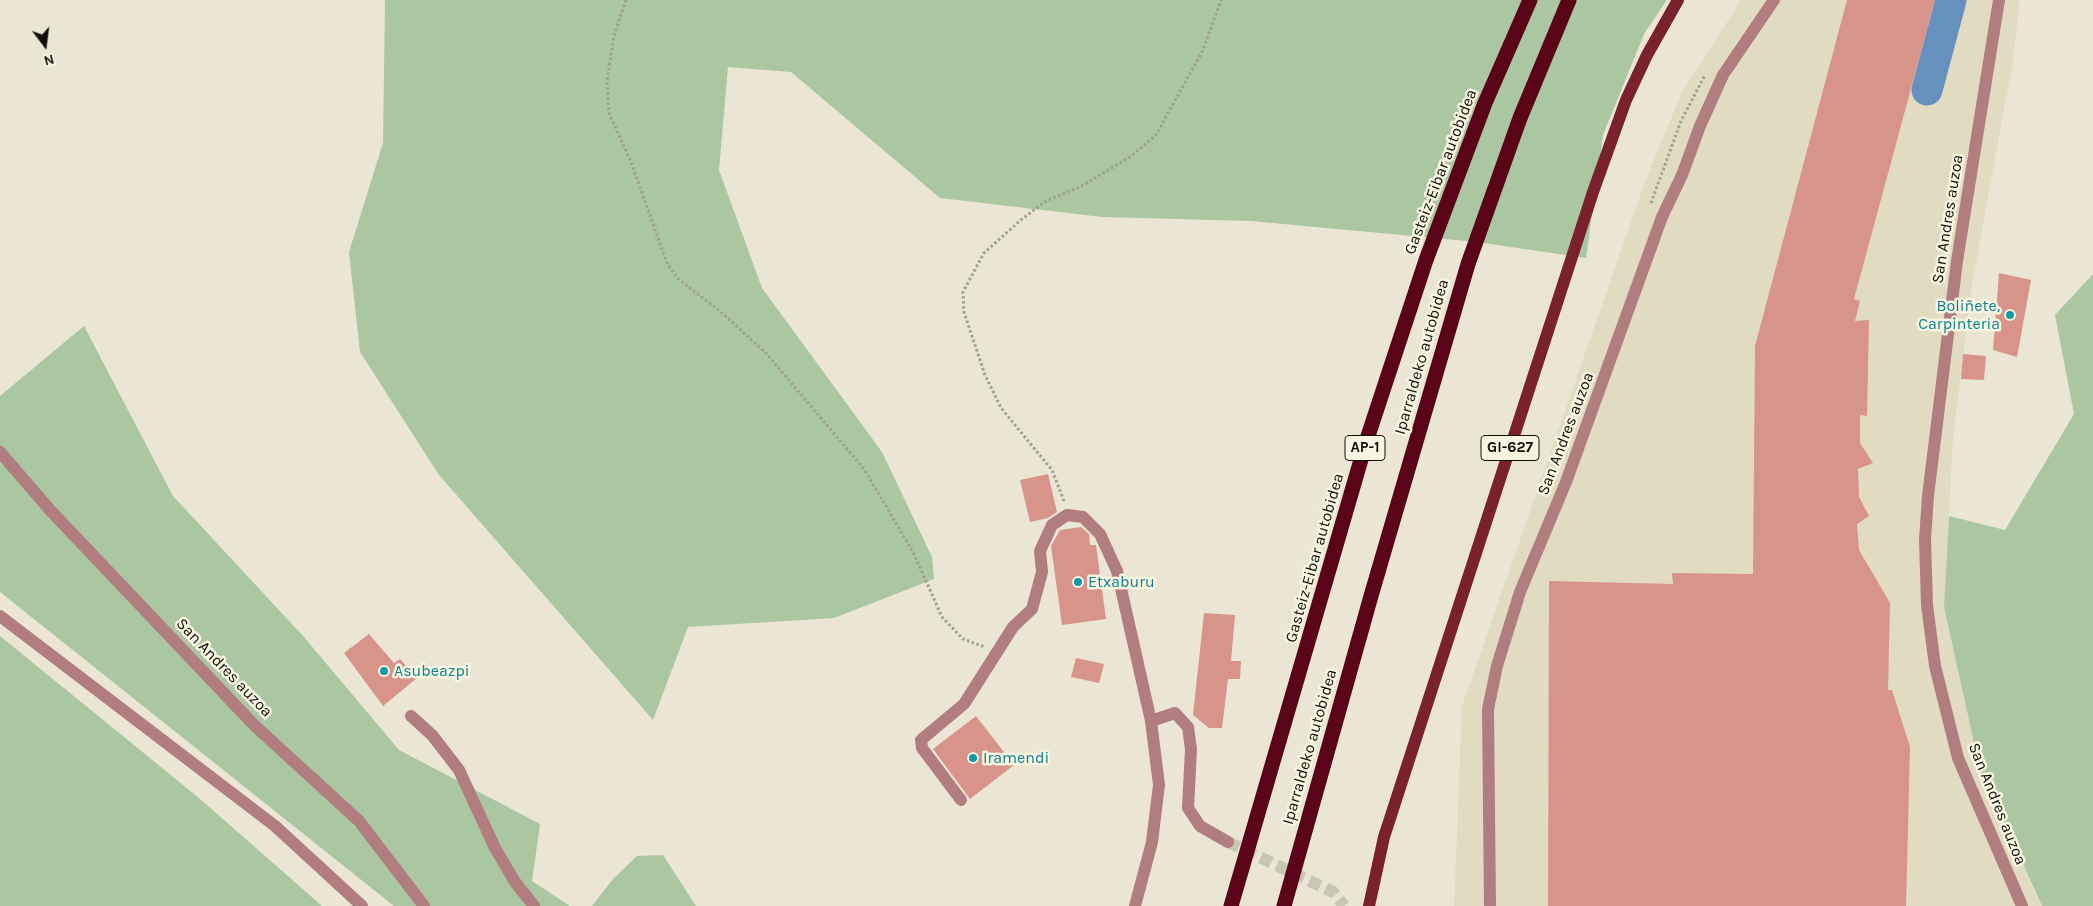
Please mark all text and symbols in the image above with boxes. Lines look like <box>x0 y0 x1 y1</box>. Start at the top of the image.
north arrow <box>20 20 70 70</box>
text: N <box>42 50 56 69</box>
street label: Gasteiz-Eibar autobidea <box>1401 87 1481 257</box>
street label: San Andres auzoa <box>1928 153 1968 285</box>
street label: Iparraldeko autobidea <box>1391 277 1453 437</box>
place label: Boliñete, Carpinteria <box>1918 296 2000 334</box>
marker: Boliñete, Carpinteria <box>2004 309 2016 321</box>
street label: San Andres auzoa <box>1534 370 1598 498</box>
road number: AP-1 <box>1345 436 1385 460</box>
road number: GI-627 <box>1481 436 1539 460</box>
street label: Gasteiz-Eibar autobidea <box>1282 471 1348 645</box>
place label: Etxaburu <box>1088 572 1155 592</box>
marker: Etxaburu <box>1072 576 1084 588</box>
street label: San Andres auzoa <box>172 615 276 721</box>
place label: Asubeazpi <box>394 661 470 681</box>
marker: Asubeazpi <box>378 665 390 677</box>
street label: Iparraldeko autobidea <box>1279 667 1341 827</box>
street label: San Andres auzoa <box>1964 740 2030 868</box>
place label: Iramendi <box>983 748 1049 768</box>
marker: Iramendi <box>967 752 979 764</box>

